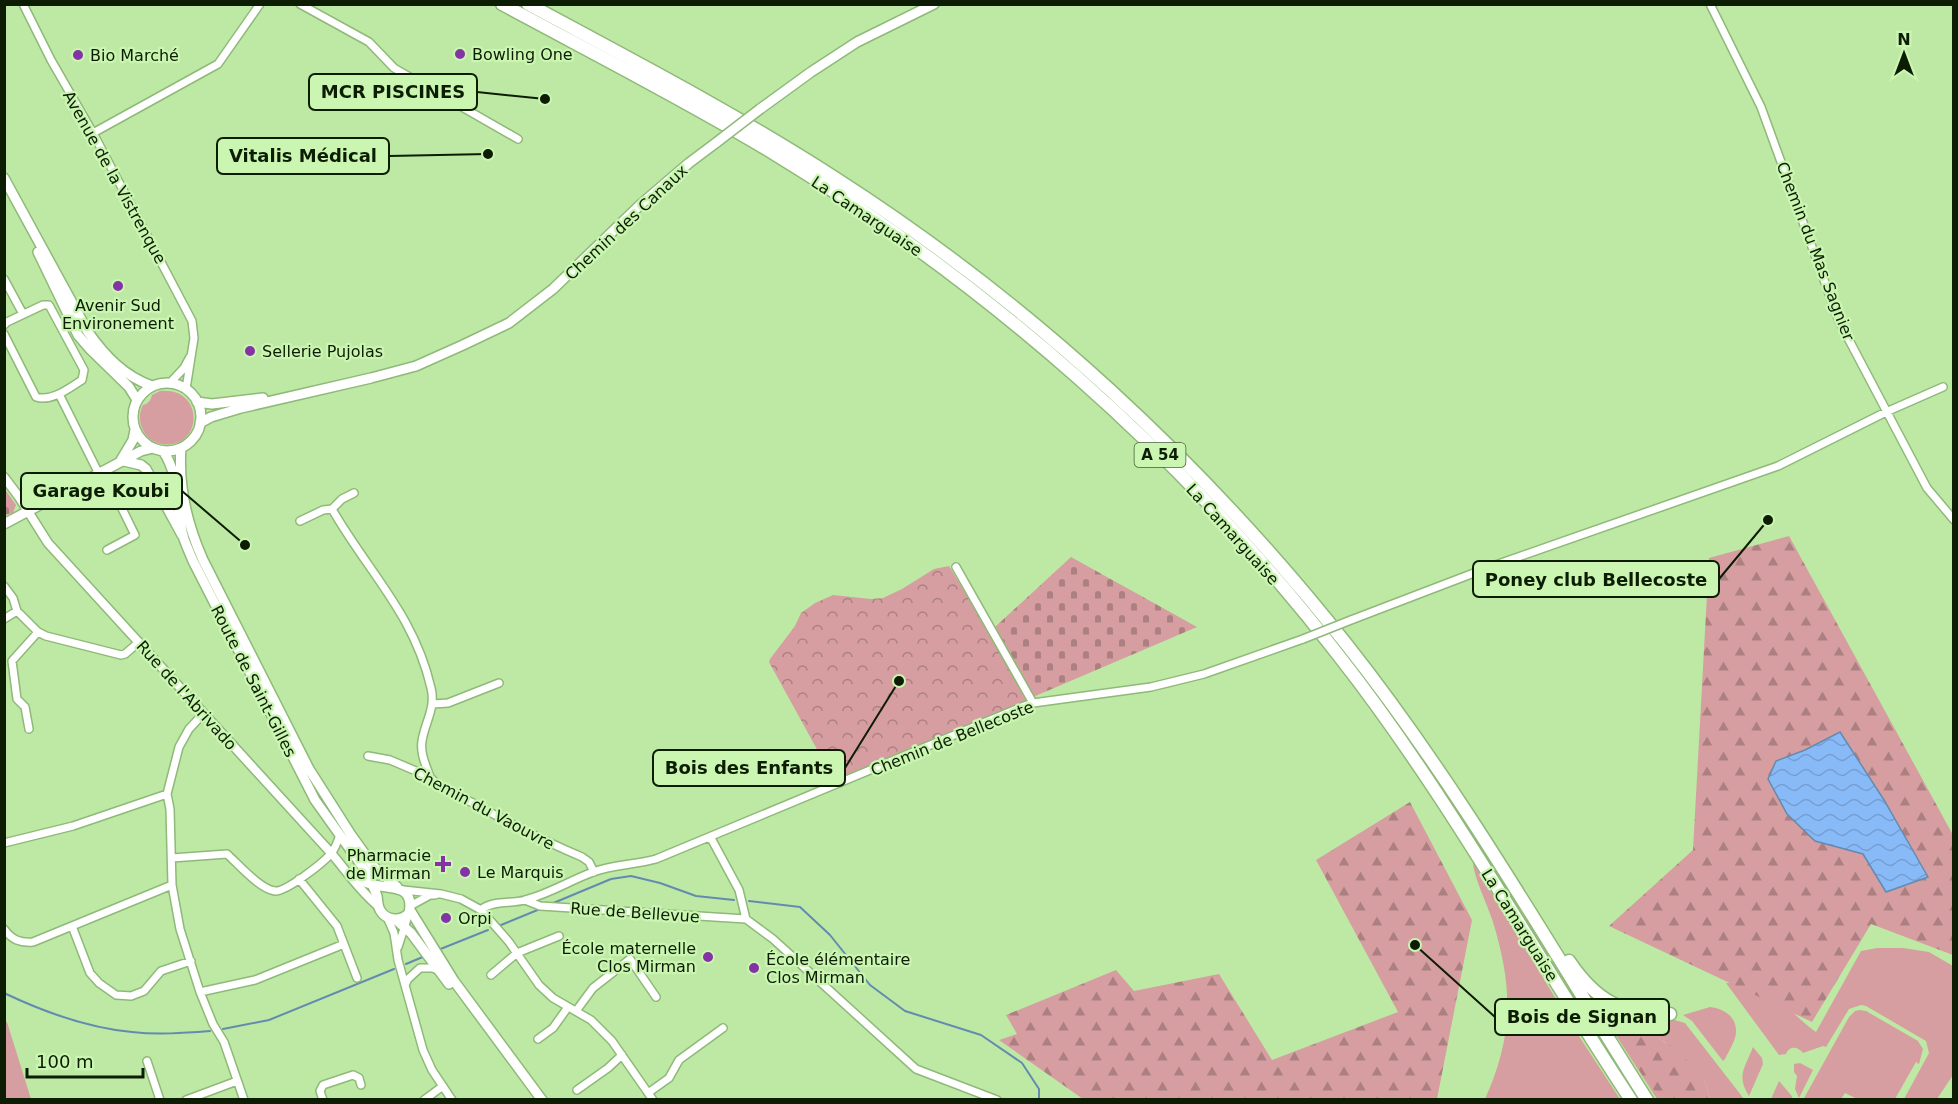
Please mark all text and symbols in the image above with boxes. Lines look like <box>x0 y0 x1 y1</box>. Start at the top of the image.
north arrow <box>1874 24 1934 84</box>
text: N <box>1897 30 1911 49</box>
place label: Bowling One <box>472 45 573 64</box>
place label: Bio Marché <box>90 46 179 65</box>
marker: Bowling One <box>453 47 467 61</box>
marker: Bio Marché <box>71 48 85 62</box>
callout: MCR PISCINES <box>309 74 477 110</box>
text: MCR PISCINES <box>321 81 465 102</box>
street label: Avenue de la Vistrenque <box>59 87 170 267</box>
callout: Vitalis Médical <box>217 138 389 174</box>
text: Vitalis Médical <box>229 145 377 166</box>
street label: Chemin du Mas Sagnier <box>1773 159 1859 344</box>
street label: Chemin des Canaux <box>561 161 691 284</box>
street label: La Camarguaise <box>808 172 926 260</box>
marker: Avenir Sud Environement <box>111 279 125 293</box>
place label: Avenir Sud Environement <box>62 296 174 333</box>
place label: Sellerie Pujolas <box>262 342 383 361</box>
marker: Sellerie Pujolas <box>243 344 257 358</box>
road number: A 54 <box>1134 443 1186 467</box>
callout: Garage Koubi <box>21 473 182 509</box>
text: Garage Koubi <box>32 480 170 501</box>
street label: La Camarguaise <box>1182 480 1283 589</box>
callout: Poney club Bellecoste <box>1473 561 1719 597</box>
text: Poney club Bellecoste <box>1485 569 1707 590</box>
street label: Route de Saint-Gilles <box>207 602 300 760</box>
street label: Rue de l'Abrivado <box>132 637 241 754</box>
street label: Chemin de Bellecoste <box>868 697 1036 780</box>
callout: Bois des Enfants <box>653 750 845 786</box>
text: Bois des Enfants <box>665 757 833 778</box>
street label: Chemin du Vaouvre <box>410 763 557 854</box>
place label: Pharmacie de Mirman <box>346 846 431 883</box>
marker: Pharmacie de Mirman <box>436 857 450 871</box>
place label: Le Marquis <box>477 863 564 882</box>
marker: Le Marquis <box>458 865 472 879</box>
street label: La Camarguaise <box>1477 865 1562 985</box>
street label: Rue de Bellevue <box>570 899 700 926</box>
place label: Orpi <box>458 909 492 928</box>
marker: Orpi <box>439 911 453 925</box>
place label: École maternelle Clos Mirman <box>561 939 696 976</box>
marker: École maternelle Clos Mirman <box>701 950 715 964</box>
place label: École élémentaire Clos Mirman <box>766 950 910 987</box>
marker: École élémentaire Clos Mirman <box>747 961 761 975</box>
callout: Bois de Signan <box>1495 999 1669 1035</box>
text: Bois de Signan <box>1507 1006 1657 1027</box>
scale bar <box>27 1041 142 1079</box>
text: 100 m <box>36 1051 94 1072</box>

